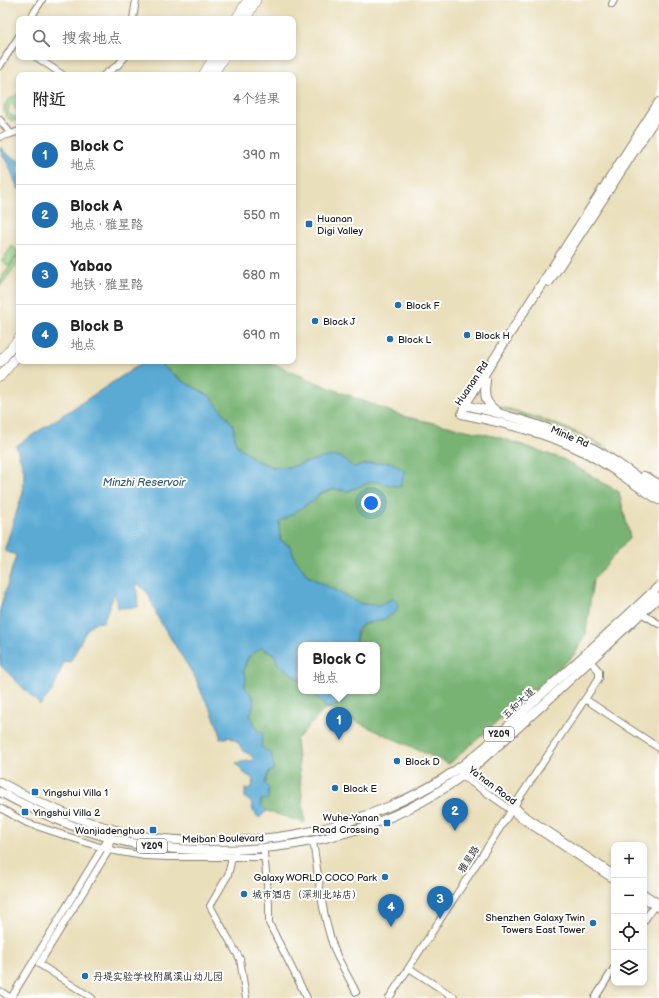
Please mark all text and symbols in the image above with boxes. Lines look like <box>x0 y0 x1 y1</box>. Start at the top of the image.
search box <box>16 16 296 60</box>
icon: search <box>30 27 52 49</box>
text: 搜索地点 <box>62 29 122 48</box>
text: 附近 <box>32 90 66 110</box>
text: 4个结果 <box>233 91 280 107</box>
text: Block C <box>70 137 124 156</box>
text: 1 <box>42 147 48 163</box>
text: 390 m <box>243 147 280 163</box>
text: 地点 <box>70 157 96 173</box>
text: Block A <box>70 197 122 216</box>
text: 2 <box>41 207 49 223</box>
text: 550 m <box>243 207 280 223</box>
place label: Huanan Digi Valley <box>317 213 363 237</box>
text: 地点 · 雅星路 <box>70 217 143 233</box>
marker: Huanan Digi Valley <box>304 219 314 229</box>
text: Yabao <box>70 257 112 276</box>
text: 3 <box>41 267 49 283</box>
text: 680 m <box>243 267 280 283</box>
text: 地铁 · 雅星路 <box>70 277 143 293</box>
marker: Block F <box>393 300 403 310</box>
place label: Block F <box>406 300 440 312</box>
marker: Block J <box>310 316 320 326</box>
place label: Block J <box>323 316 356 328</box>
text: Block B <box>70 317 124 336</box>
text: 4 <box>41 327 49 343</box>
text: 690 m <box>243 327 280 343</box>
marker: Block H <box>462 330 472 340</box>
place label: Block H <box>475 330 510 342</box>
marker: Block L <box>385 334 395 344</box>
place label: Block L <box>398 334 432 346</box>
text: 地点 <box>70 337 96 353</box>
street label: Huanan Rd <box>453 359 491 408</box>
street label: Minle Rd <box>549 424 591 450</box>
water label: Minzhi Reservoir <box>103 476 186 489</box>
your location <box>361 493 381 513</box>
popup <box>298 642 380 694</box>
text: Block C <box>312 650 366 669</box>
text: 地点 <box>312 670 338 686</box>
street label: 五和大道 <box>500 686 537 722</box>
pin: 1 <box>326 707 352 740</box>
road number: Y209 <box>484 727 514 741</box>
marker: Block D <box>392 756 402 766</box>
place label: Block D <box>405 756 440 768</box>
street label: Ya'nan Road <box>465 763 519 808</box>
marker: Block E <box>330 783 340 793</box>
place label: Block E <box>343 783 378 795</box>
marker: Yingshui Villa 1 <box>30 787 40 797</box>
place label: Yingshui Villa 1 <box>42 787 108 799</box>
pin: 2 <box>442 798 468 831</box>
marker: Yingshui Villa 2 <box>20 807 30 817</box>
place label: Yingshui Villa 2 <box>32 807 100 819</box>
place label: Wuhe-Yanan Road Crossing <box>312 812 379 836</box>
marker: Wuhe-Yanan Road Crossing <box>382 818 392 828</box>
place label: Wanjiadenghuo <box>75 825 145 837</box>
marker: Wanjiadenghuo <box>148 825 158 835</box>
street label: Meiban Boulevard <box>182 832 264 846</box>
road number: Y209 <box>137 839 167 853</box>
map controls <box>611 842 647 986</box>
button: + <box>611 842 647 878</box>
street label: 雅星路 <box>456 844 482 875</box>
place label: Galaxy WORLD COCO Park <box>254 872 377 884</box>
marker: Galaxy WORLD COCO Park <box>380 872 390 882</box>
button: − <box>611 878 647 914</box>
pin: 3 <box>427 886 453 919</box>
marker: 城市酒店（深圳北站店） <box>239 889 249 899</box>
place label: 城市酒店（深圳北站店） <box>252 889 362 901</box>
pin: 4 <box>378 894 404 927</box>
place label: Shenzhen Galaxy Twin Towers East Tower <box>485 912 585 936</box>
button: locate <box>611 914 647 950</box>
marker: Shenzhen Galaxy Twin Towers East Tower <box>588 918 598 928</box>
button: layers <box>611 950 647 986</box>
marker: 丹堤实验学校附属溪山幼儿园 <box>80 971 90 981</box>
place label: 丹堤实验学校附属溪山幼儿园 <box>93 971 223 983</box>

